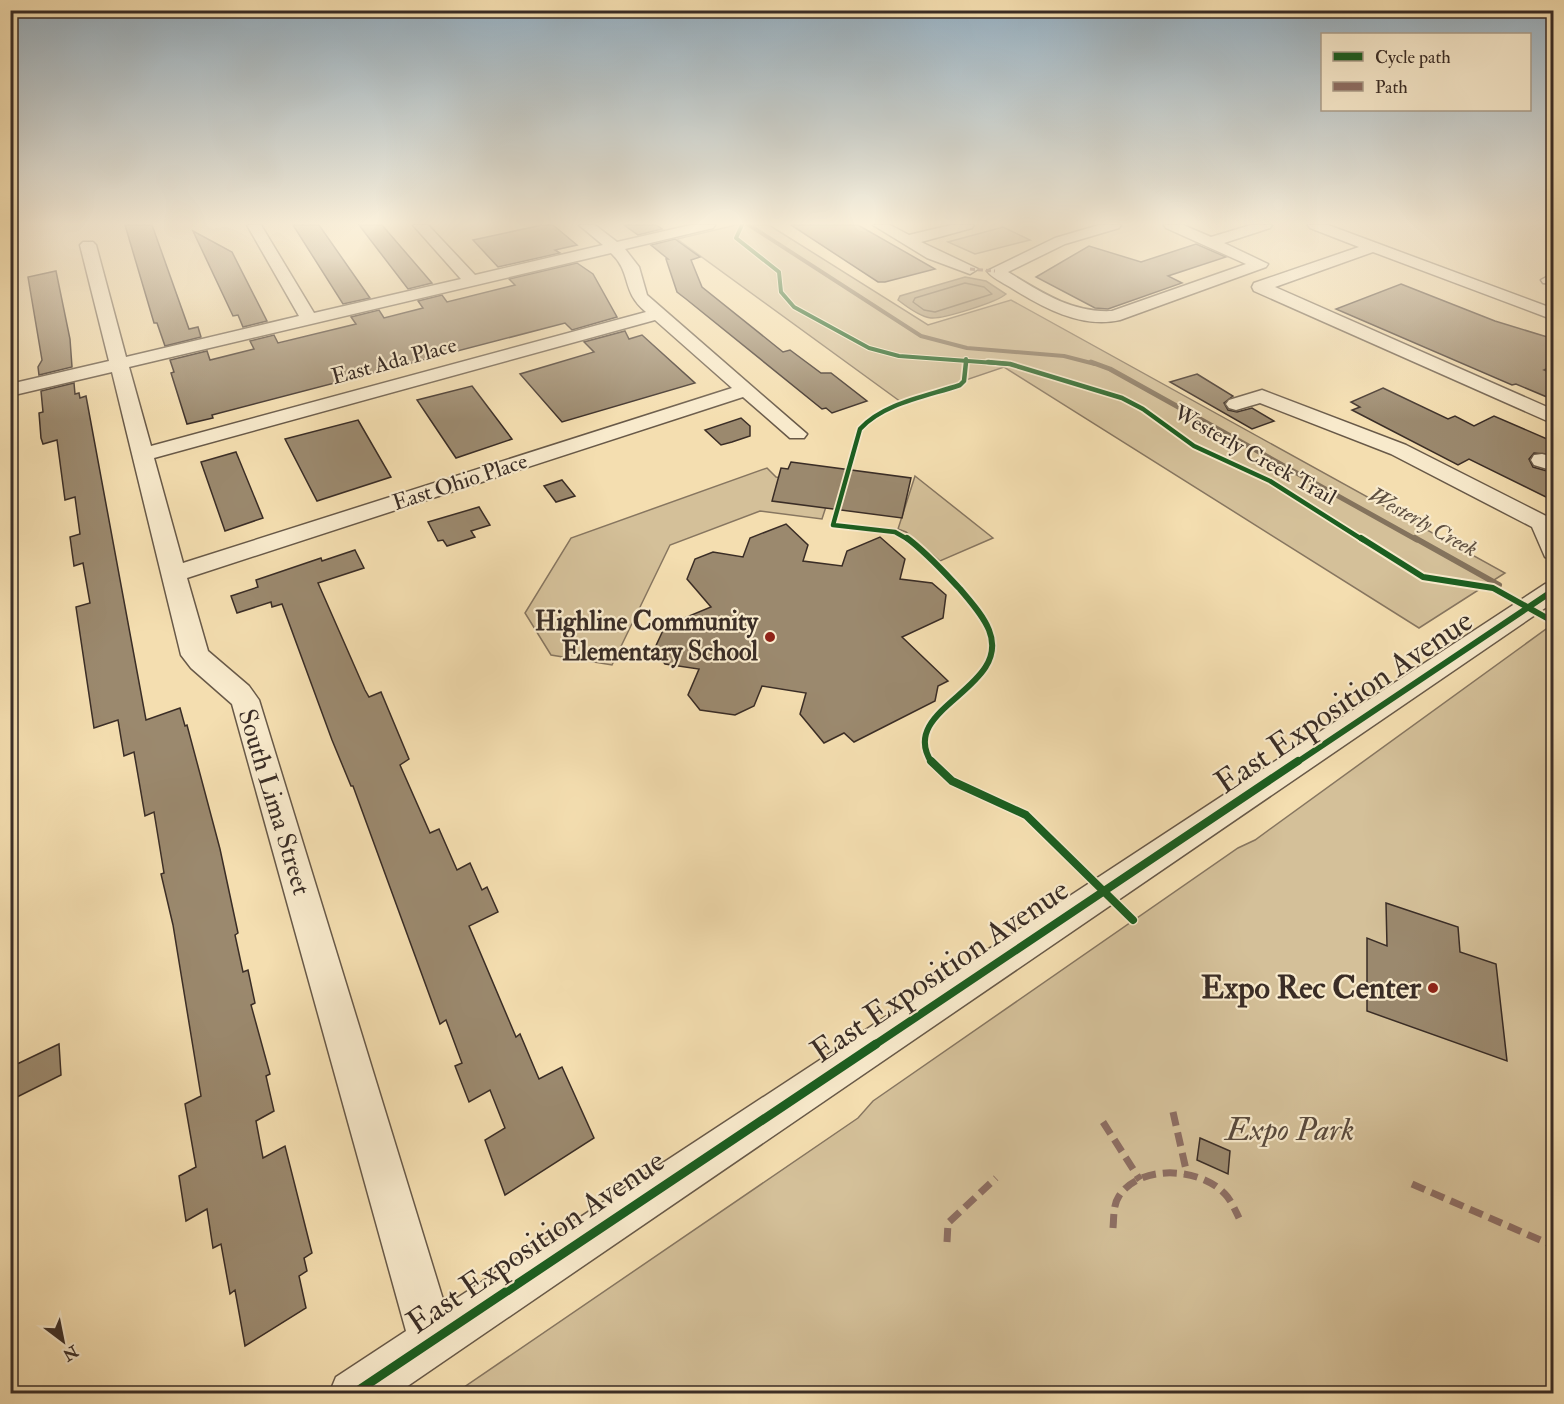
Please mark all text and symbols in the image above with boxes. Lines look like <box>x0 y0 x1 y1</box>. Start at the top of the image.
legend <box>1321 33 1531 111</box>
text: Cycle path <box>1375 46 1451 69</box>
text: Path <box>1375 76 1408 99</box>
street label: East Ada Place <box>328 331 460 391</box>
street label: Westerly Creek Trail <box>1168 398 1342 511</box>
street label: East Ohio Place <box>389 447 531 517</box>
water label: Westerly Creek <box>1364 481 1482 563</box>
street label: East Exposition Avenue <box>1207 601 1481 803</box>
place label: Highline Community Elementary School <box>535 606 760 669</box>
marker: Highline Community Elementary School <box>763 630 777 644</box>
street label: South Lima Street <box>231 705 317 899</box>
street label: East Exposition Avenue <box>803 870 1077 1072</box>
place label: Expo Rec Center <box>1201 968 1422 1008</box>
marker: Expo Rec Center <box>1426 981 1440 995</box>
park label: Expo Park <box>1224 1110 1354 1150</box>
street label: East Exposition Avenue <box>399 1141 673 1343</box>
north arrow <box>33 1311 93 1371</box>
text: N <box>58 1340 83 1366</box>

